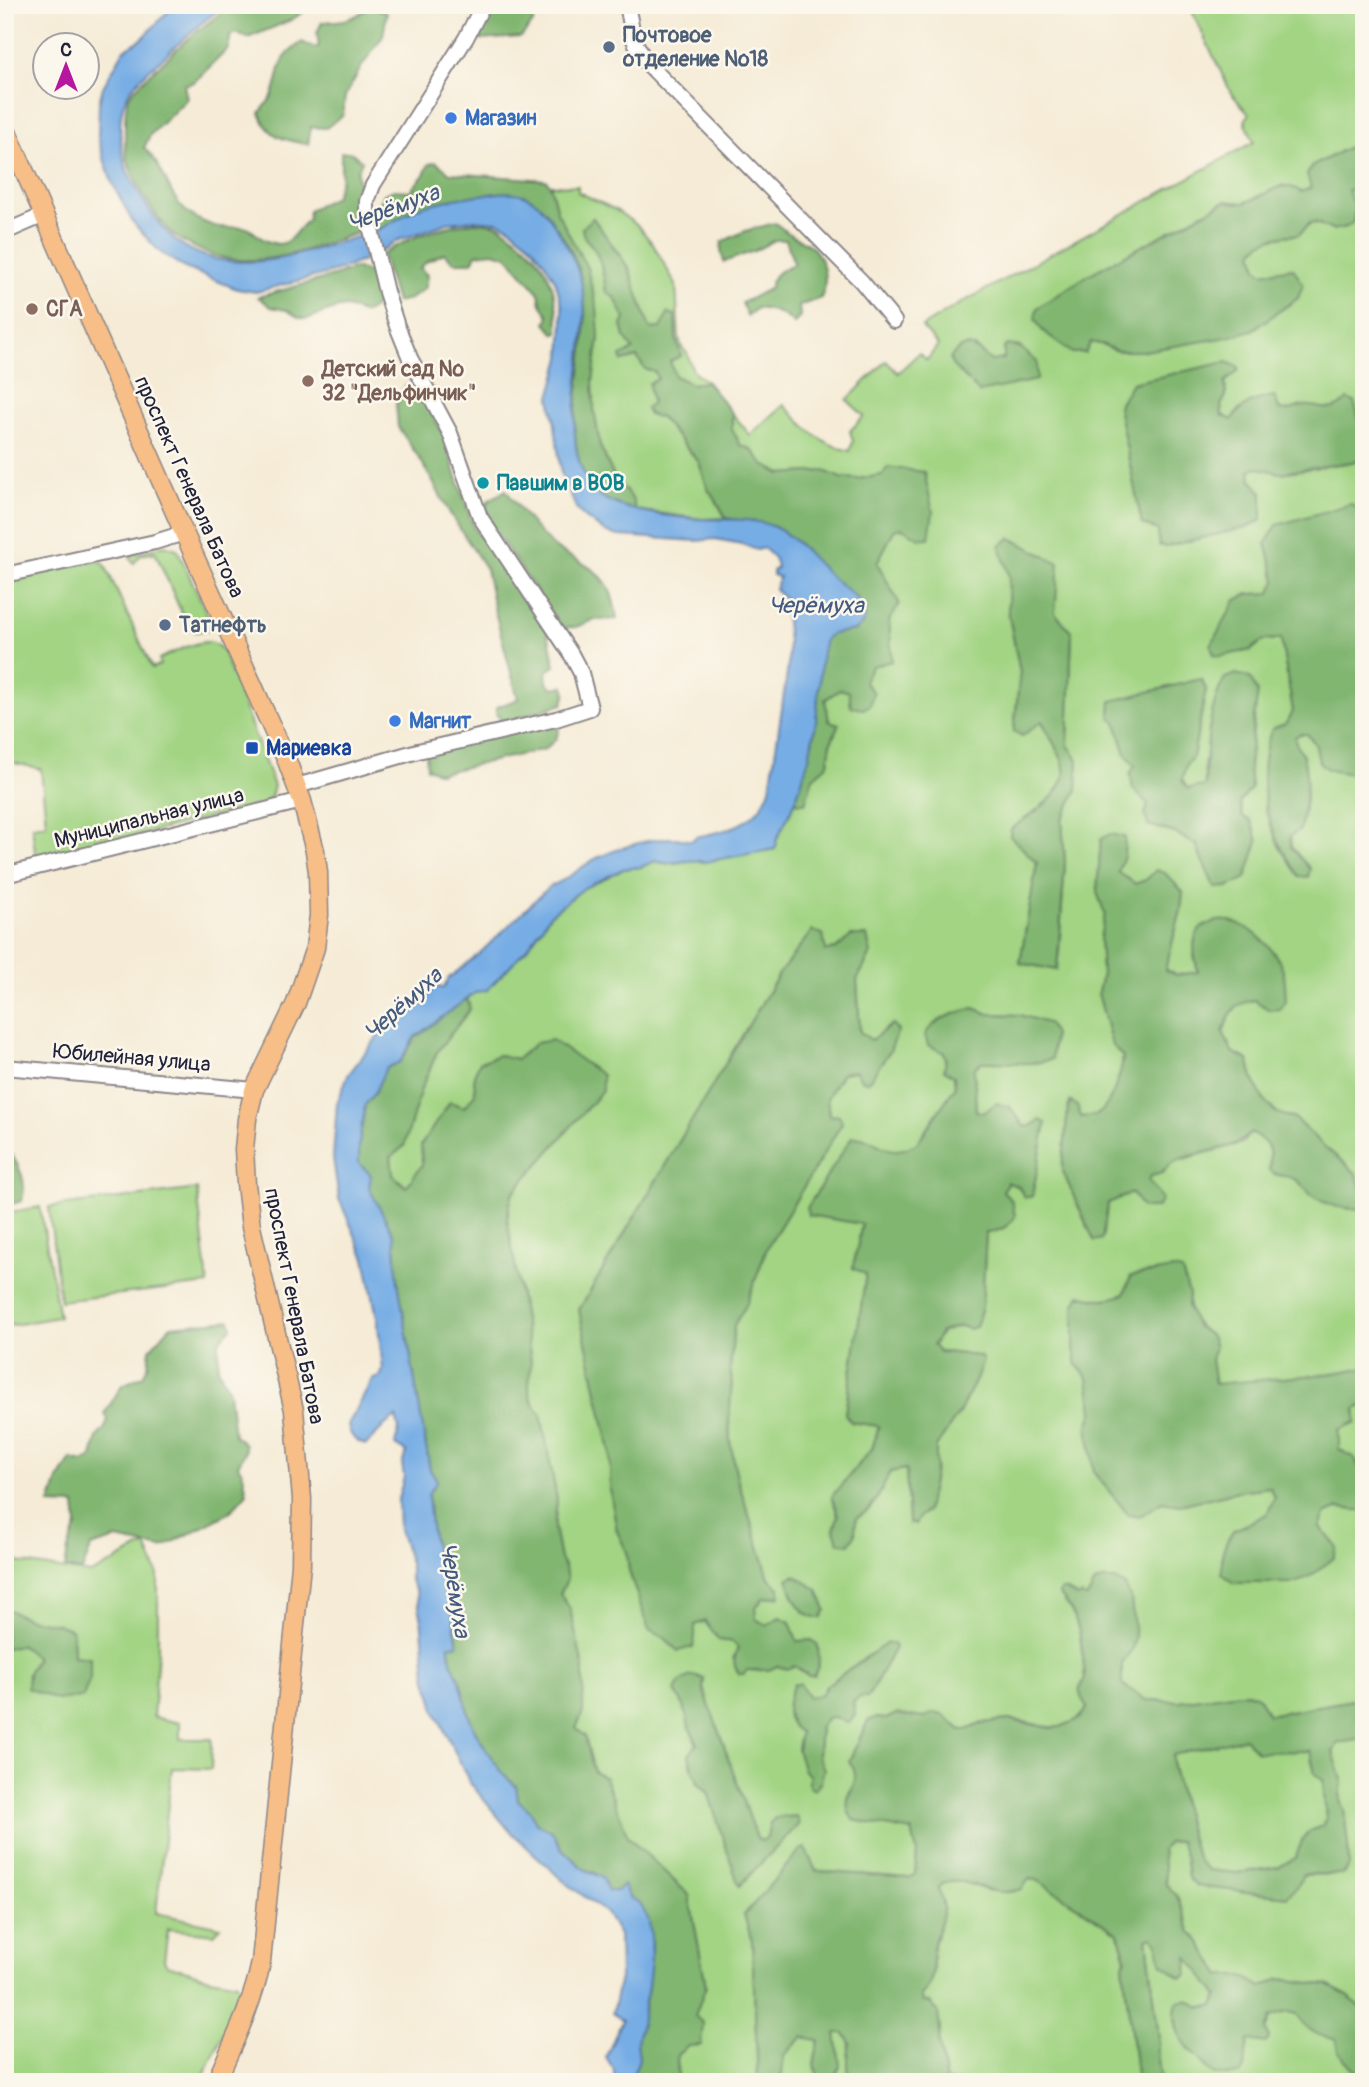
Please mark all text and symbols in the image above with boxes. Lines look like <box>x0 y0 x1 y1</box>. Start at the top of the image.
place label: Почтовое отделение №18 <box>622 22 769 73</box>
north arrow <box>32 32 102 102</box>
text: С <box>60 38 72 62</box>
marker: Почтовое отделение №18 <box>601 39 617 55</box>
place label: Магазин <box>465 105 537 132</box>
marker: Магазин <box>443 110 459 126</box>
water label: Черёмуха <box>343 178 444 238</box>
place label: СГА <box>46 296 83 323</box>
marker: СГА <box>24 301 40 317</box>
place label: Детский сад № 32 "Дельфинчик" <box>320 356 476 407</box>
street label: проспект Генерала Батова <box>128 372 250 602</box>
marker: Детский сад № 32 "Дельфинчик" <box>300 373 316 389</box>
place label: Павшим в ВОВ <box>497 470 624 497</box>
marker: Павшим в ВОВ <box>475 475 491 491</box>
water label: Черёмуха <box>768 591 865 620</box>
place label: Татнефть <box>178 612 267 639</box>
marker: Татнефть <box>157 617 173 633</box>
place label: Магнит <box>409 708 472 735</box>
marker: Магнит <box>387 713 403 729</box>
place label: Мариевка <box>266 735 352 762</box>
marker: Мариевка <box>244 740 260 756</box>
street label: Муниципальная улица <box>51 781 247 855</box>
water label: Черёмуха <box>358 960 449 1047</box>
street label: Юбилейная улица <box>52 1038 212 1078</box>
street label: проспект Генерала Батова <box>258 1186 330 1426</box>
water label: Черёмуха <box>433 1541 477 1641</box>

